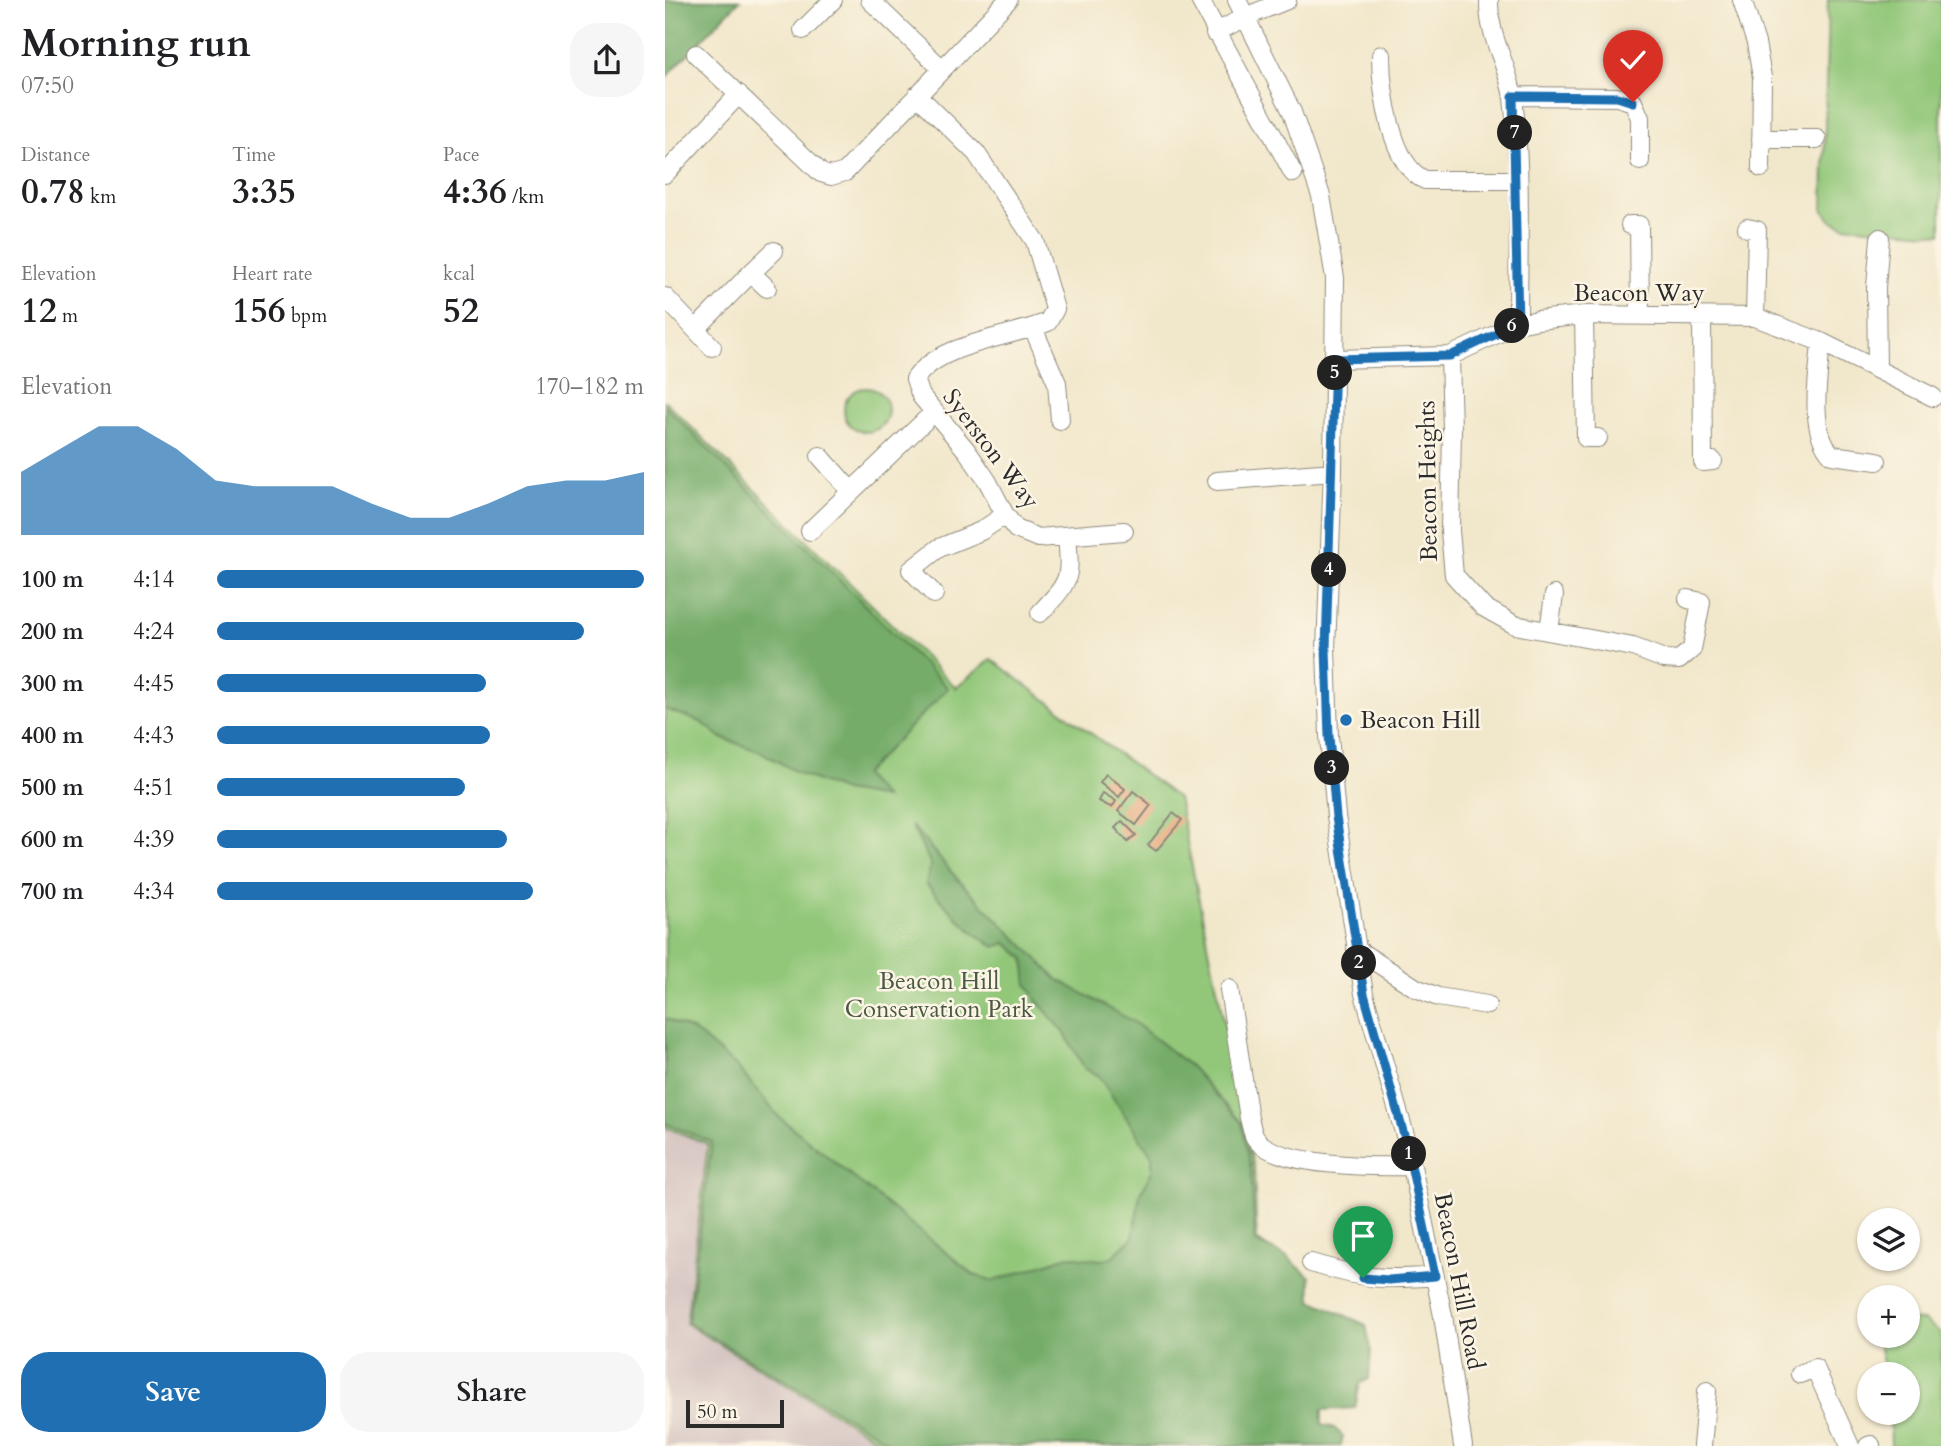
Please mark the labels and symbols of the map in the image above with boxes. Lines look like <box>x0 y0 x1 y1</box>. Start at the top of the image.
pin <box>1603 30 1663 102</box>
pin: 7 <box>1497 116 1533 150</box>
street label: Beacon Way <box>1573 277 1705 310</box>
pin: 6 <box>1495 308 1529 344</box>
pin: 5 <box>1317 356 1353 390</box>
street label: Syerston Way <box>935 382 1047 516</box>
street label: Beacon Heights <box>1410 400 1446 562</box>
pin: 4 <box>1311 552 1347 588</box>
place label: Beacon Hill <box>1360 704 1481 737</box>
marker: Beacon Hill <box>1338 712 1354 728</box>
pin: 3 <box>1315 750 1349 786</box>
pin: 2 <box>1341 946 1377 981</box>
park label: Beacon Hill Conservation Park <box>845 965 1034 1026</box>
pin: 1 <box>1391 1136 1427 1172</box>
street label: Beacon Hill Road <box>1426 1190 1492 1373</box>
pin <box>1333 1206 1393 1278</box>
scale bar <box>686 1397 784 1429</box>

